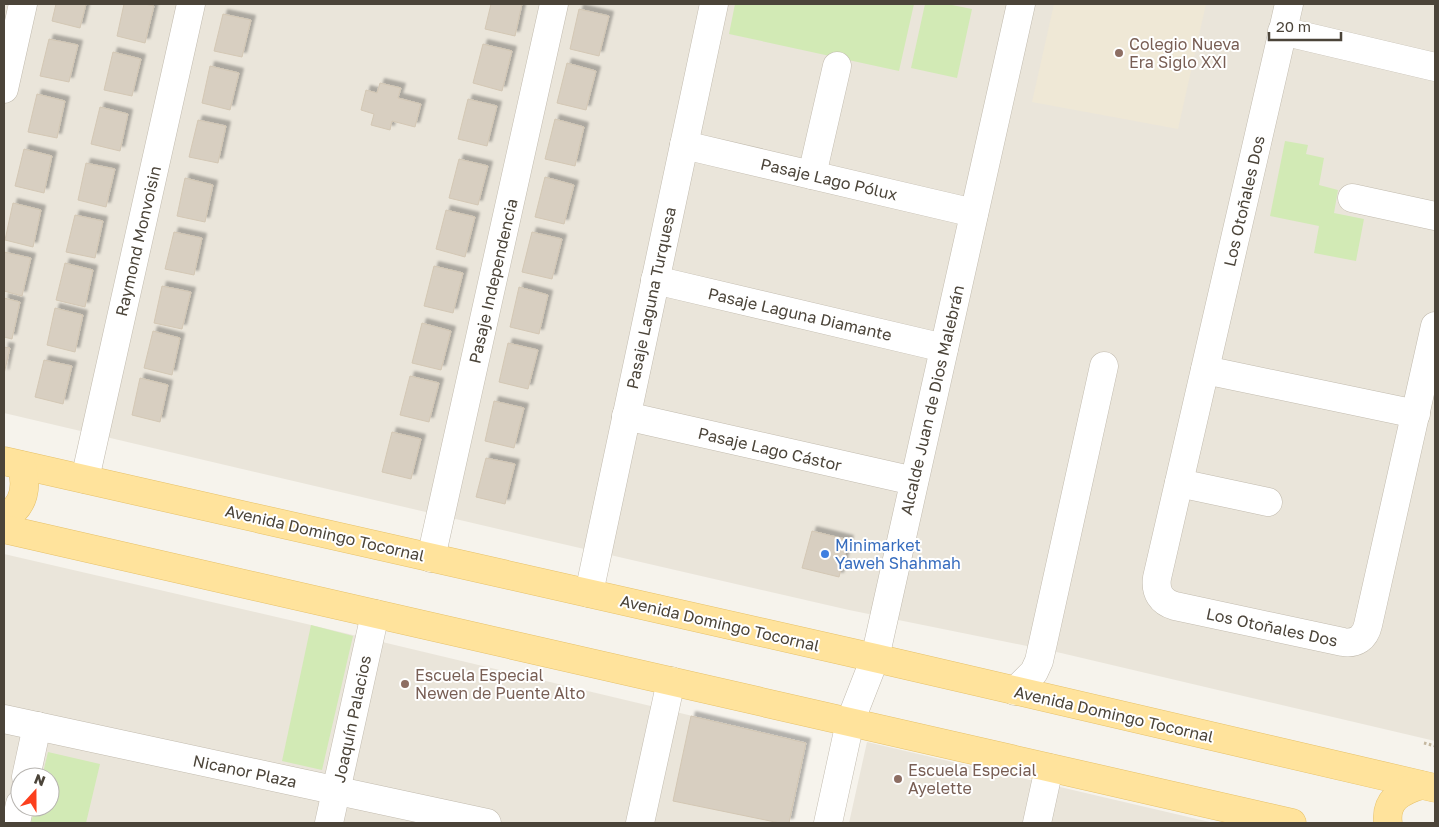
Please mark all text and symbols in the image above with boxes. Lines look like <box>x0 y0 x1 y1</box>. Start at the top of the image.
scale bar <box>1269 10 1342 42</box>
text: 20 m <box>1276 17 1311 35</box>
place label: Colegio Nueva Era Siglo XXI <box>1129 34 1240 72</box>
marker: Colegio Nueva Era Siglo XXI <box>1113 47 1125 59</box>
street label: Los Otoñales Dos <box>1219 134 1269 268</box>
street label: Pasaje Lago Pólux <box>759 154 900 205</box>
street label: Raymond Monvoisin <box>111 164 165 318</box>
street label: Pasaje Independencia <box>464 197 522 365</box>
street label: Pasaje Laguna Turquesa <box>622 205 680 391</box>
street label: Pasaje Laguna Diamante <box>706 283 894 345</box>
street label: Alcalde Juan de Dios Malebrán <box>896 283 968 517</box>
street label: Pasaje Lago Cástor <box>696 423 844 475</box>
street label: Avenida Domingo Tocornal <box>223 500 427 566</box>
place label: Minimarket Yaweh Shahmah <box>835 535 961 573</box>
marker: Minimarket Yaweh Shahmah <box>819 548 831 560</box>
street label: Avenida Domingo Tocornal <box>618 590 822 656</box>
street label: Los Otoñales Dos <box>1204 603 1340 651</box>
street label: Joaquín Palacios <box>329 653 375 785</box>
place label: Escuela Especial Newen de Puente Alto <box>415 665 585 703</box>
marker: Escuela Especial Newen de Puente Alto <box>399 678 411 690</box>
street label: Avenida Domingo Tocornal <box>1012 681 1216 747</box>
street label: Nicanor Plaza <box>191 750 299 792</box>
place label: Escuela Especial Ayelette <box>908 760 1037 798</box>
north arrow <box>10 767 60 817</box>
text: N <box>32 770 48 789</box>
marker: Escuela Especial Ayelette <box>892 773 904 785</box>

